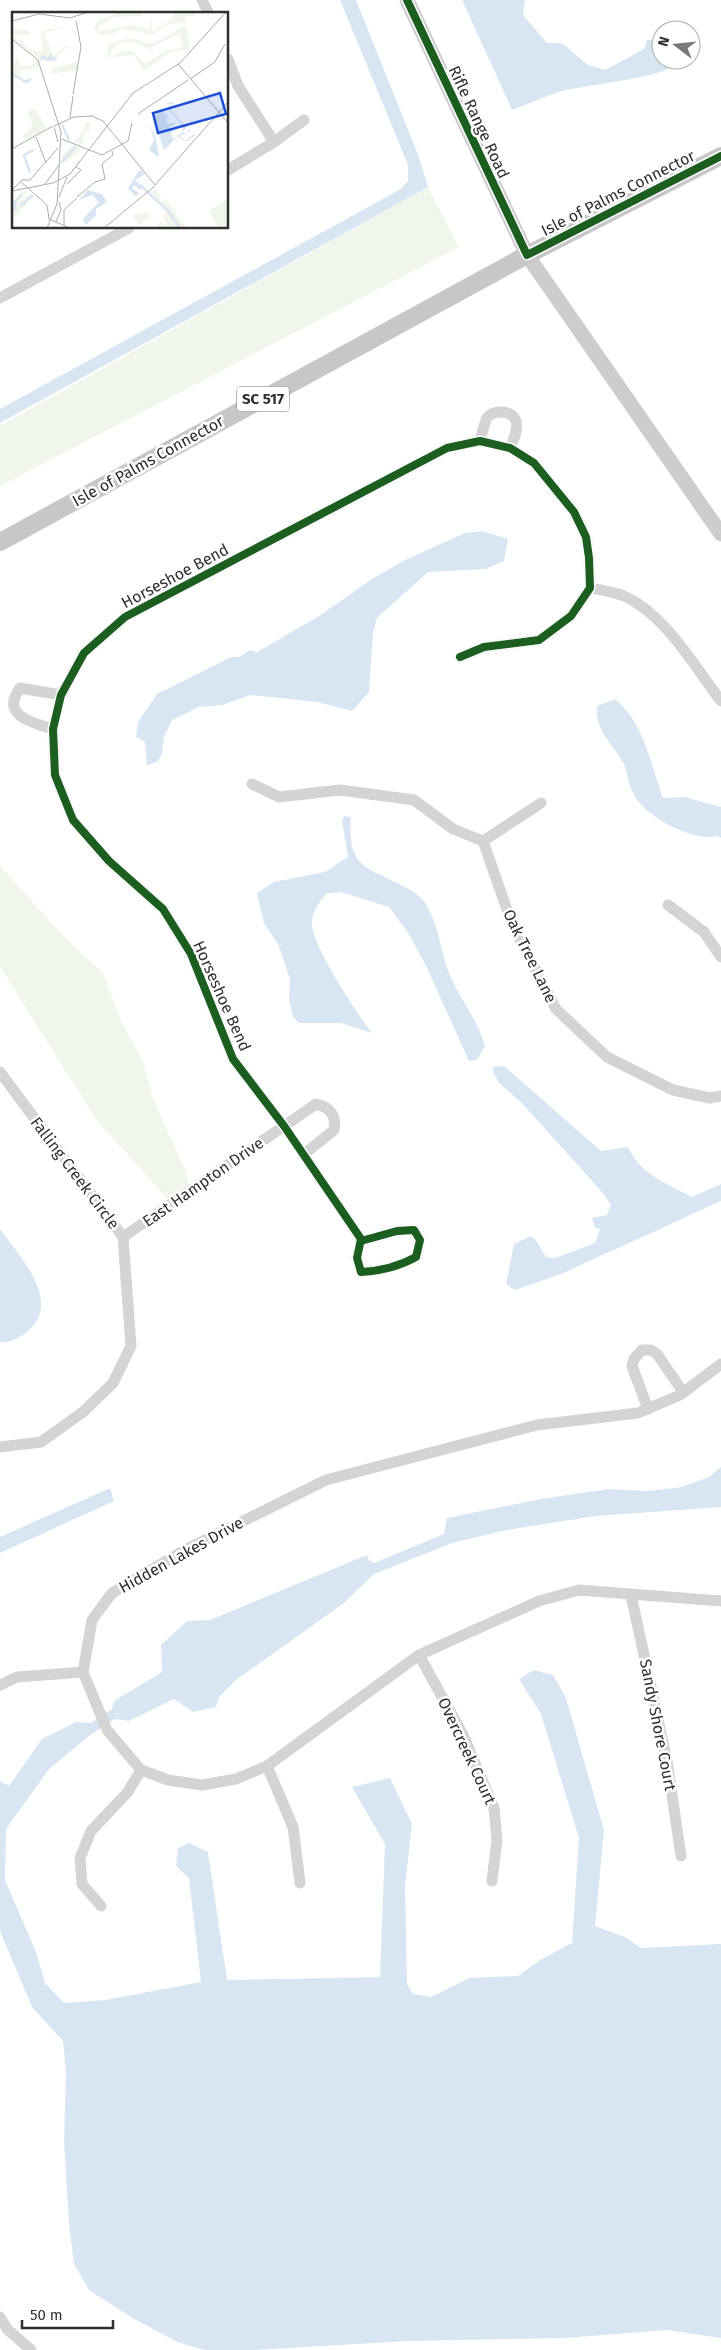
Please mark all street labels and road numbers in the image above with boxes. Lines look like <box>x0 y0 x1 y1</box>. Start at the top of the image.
street label: Rifle Range Road <box>445 63 513 181</box>
street label: Isle of Palms Connector <box>538 146 699 240</box>
road number: SC 517 <box>237 386 289 412</box>
street label: Isle of Palms Connector <box>69 411 228 511</box>
street label: Horseshoe Bend <box>118 540 232 612</box>
street label: Oak Tree Lane <box>499 906 561 1006</box>
street label: Horseshoe Bend <box>189 938 255 1054</box>
street label: Falling Creek Circle <box>27 1113 123 1233</box>
street label: East Hampton Drive <box>139 1133 267 1231</box>
street label: Hidden Lakes Drive <box>115 1513 247 1597</box>
street label: Sandy Shore Court <box>636 1658 680 1793</box>
street label: Overcreek Court <box>434 1695 500 1808</box>

